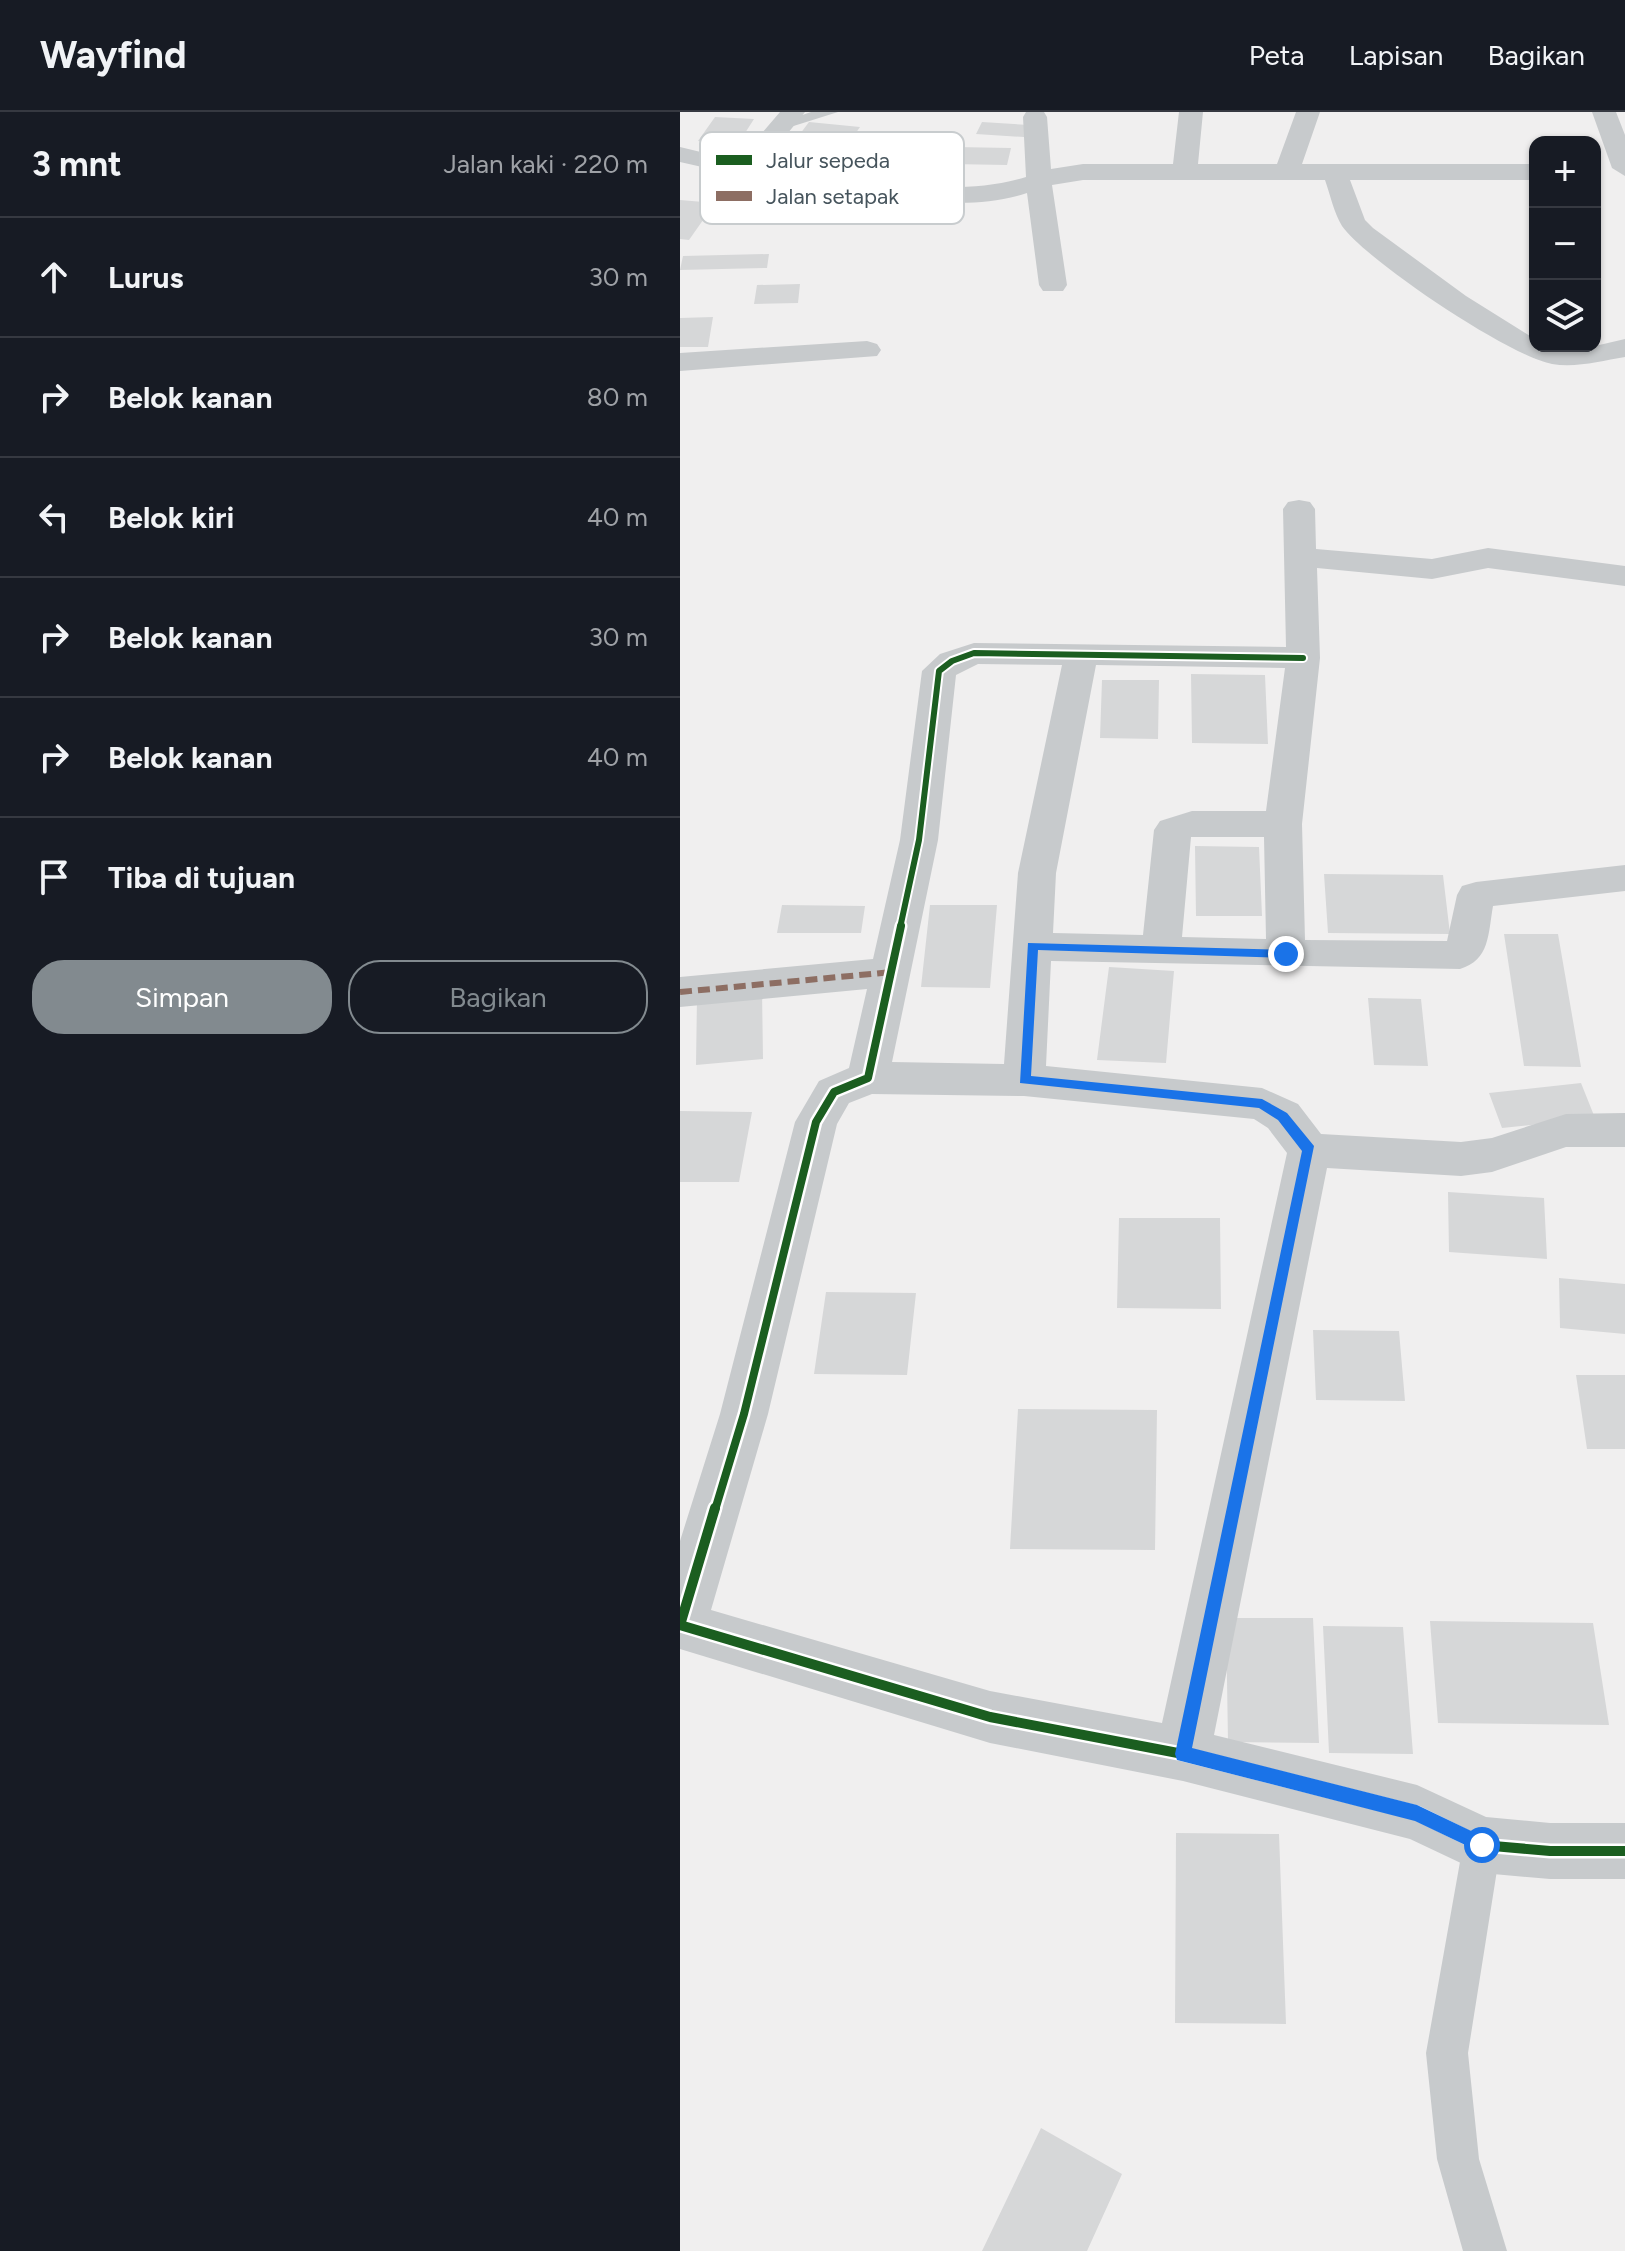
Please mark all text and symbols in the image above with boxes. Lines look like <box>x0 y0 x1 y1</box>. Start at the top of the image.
text: Wayfind <box>40 32 187 78</box>
text: Peta <box>1249 38 1305 72</box>
text: Lapisan <box>1349 38 1443 72</box>
text: Bagikan <box>1487 38 1585 72</box>
legend <box>700 132 964 224</box>
map controls <box>1529 136 1601 352</box>
button: + <box>1529 136 1601 208</box>
text: 3 mnt <box>32 144 122 185</box>
text: Jalur sepeda <box>766 147 890 174</box>
text: Jalan kaki · 220 m <box>443 148 648 180</box>
text: Jalan setapak <box>766 183 899 210</box>
button: − <box>1529 208 1601 280</box>
icon: ahead <box>32 255 76 299</box>
text: Lurus <box>108 259 184 296</box>
text: 30 m <box>589 261 648 293</box>
button: layers <box>1529 280 1601 352</box>
icon: right <box>32 375 76 419</box>
text: Belok kanan <box>108 379 273 416</box>
text: 80 m <box>587 381 648 413</box>
icon: left <box>32 495 76 539</box>
text: Belok kiri <box>108 499 234 536</box>
text: 40 m <box>587 501 648 533</box>
icon: right <box>32 615 76 659</box>
text: Belok kanan <box>108 619 273 656</box>
text: 30 m <box>589 621 648 653</box>
icon: right <box>32 735 76 779</box>
text: Belok kanan <box>108 739 273 776</box>
text: 40 m <box>587 741 648 773</box>
icon: arrive <box>32 855 76 899</box>
text: Tiba di tujuan <box>108 859 295 896</box>
route end <box>1268 936 1304 972</box>
button: Simpan <box>32 960 332 1034</box>
button: Bagikan <box>348 960 648 1034</box>
route start <box>1464 1827 1500 1863</box>

